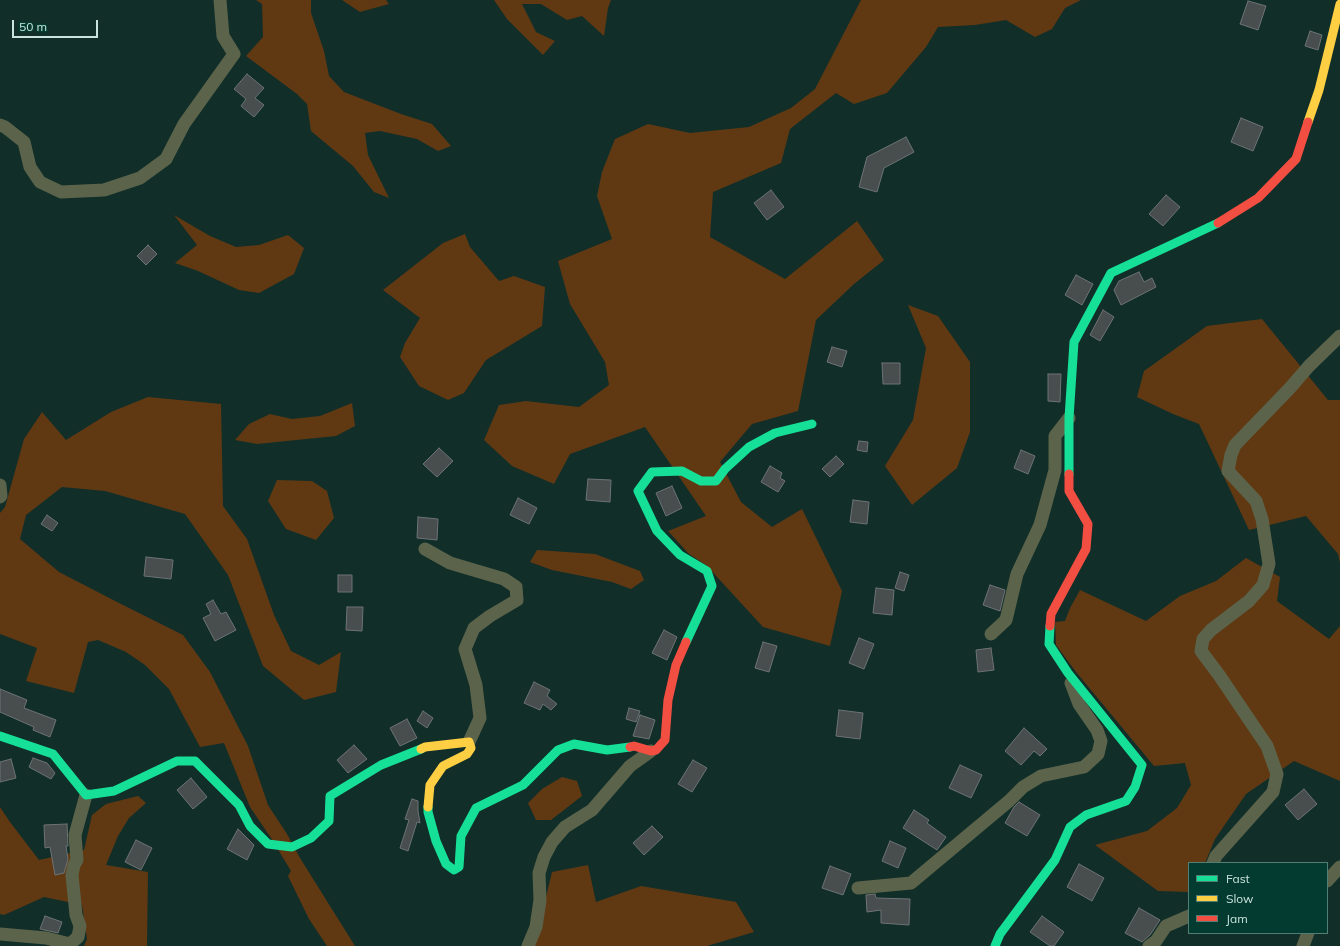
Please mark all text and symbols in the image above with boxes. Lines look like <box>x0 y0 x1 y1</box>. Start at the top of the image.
scale bar <box>14 12 100 38</box>
text: 50 m <box>19 19 47 34</box>
legend <box>1188 862 1328 934</box>
text: Fast <box>1226 871 1250 886</box>
text: Slow <box>1226 891 1254 906</box>
text: Jam <box>1226 911 1248 926</box>

